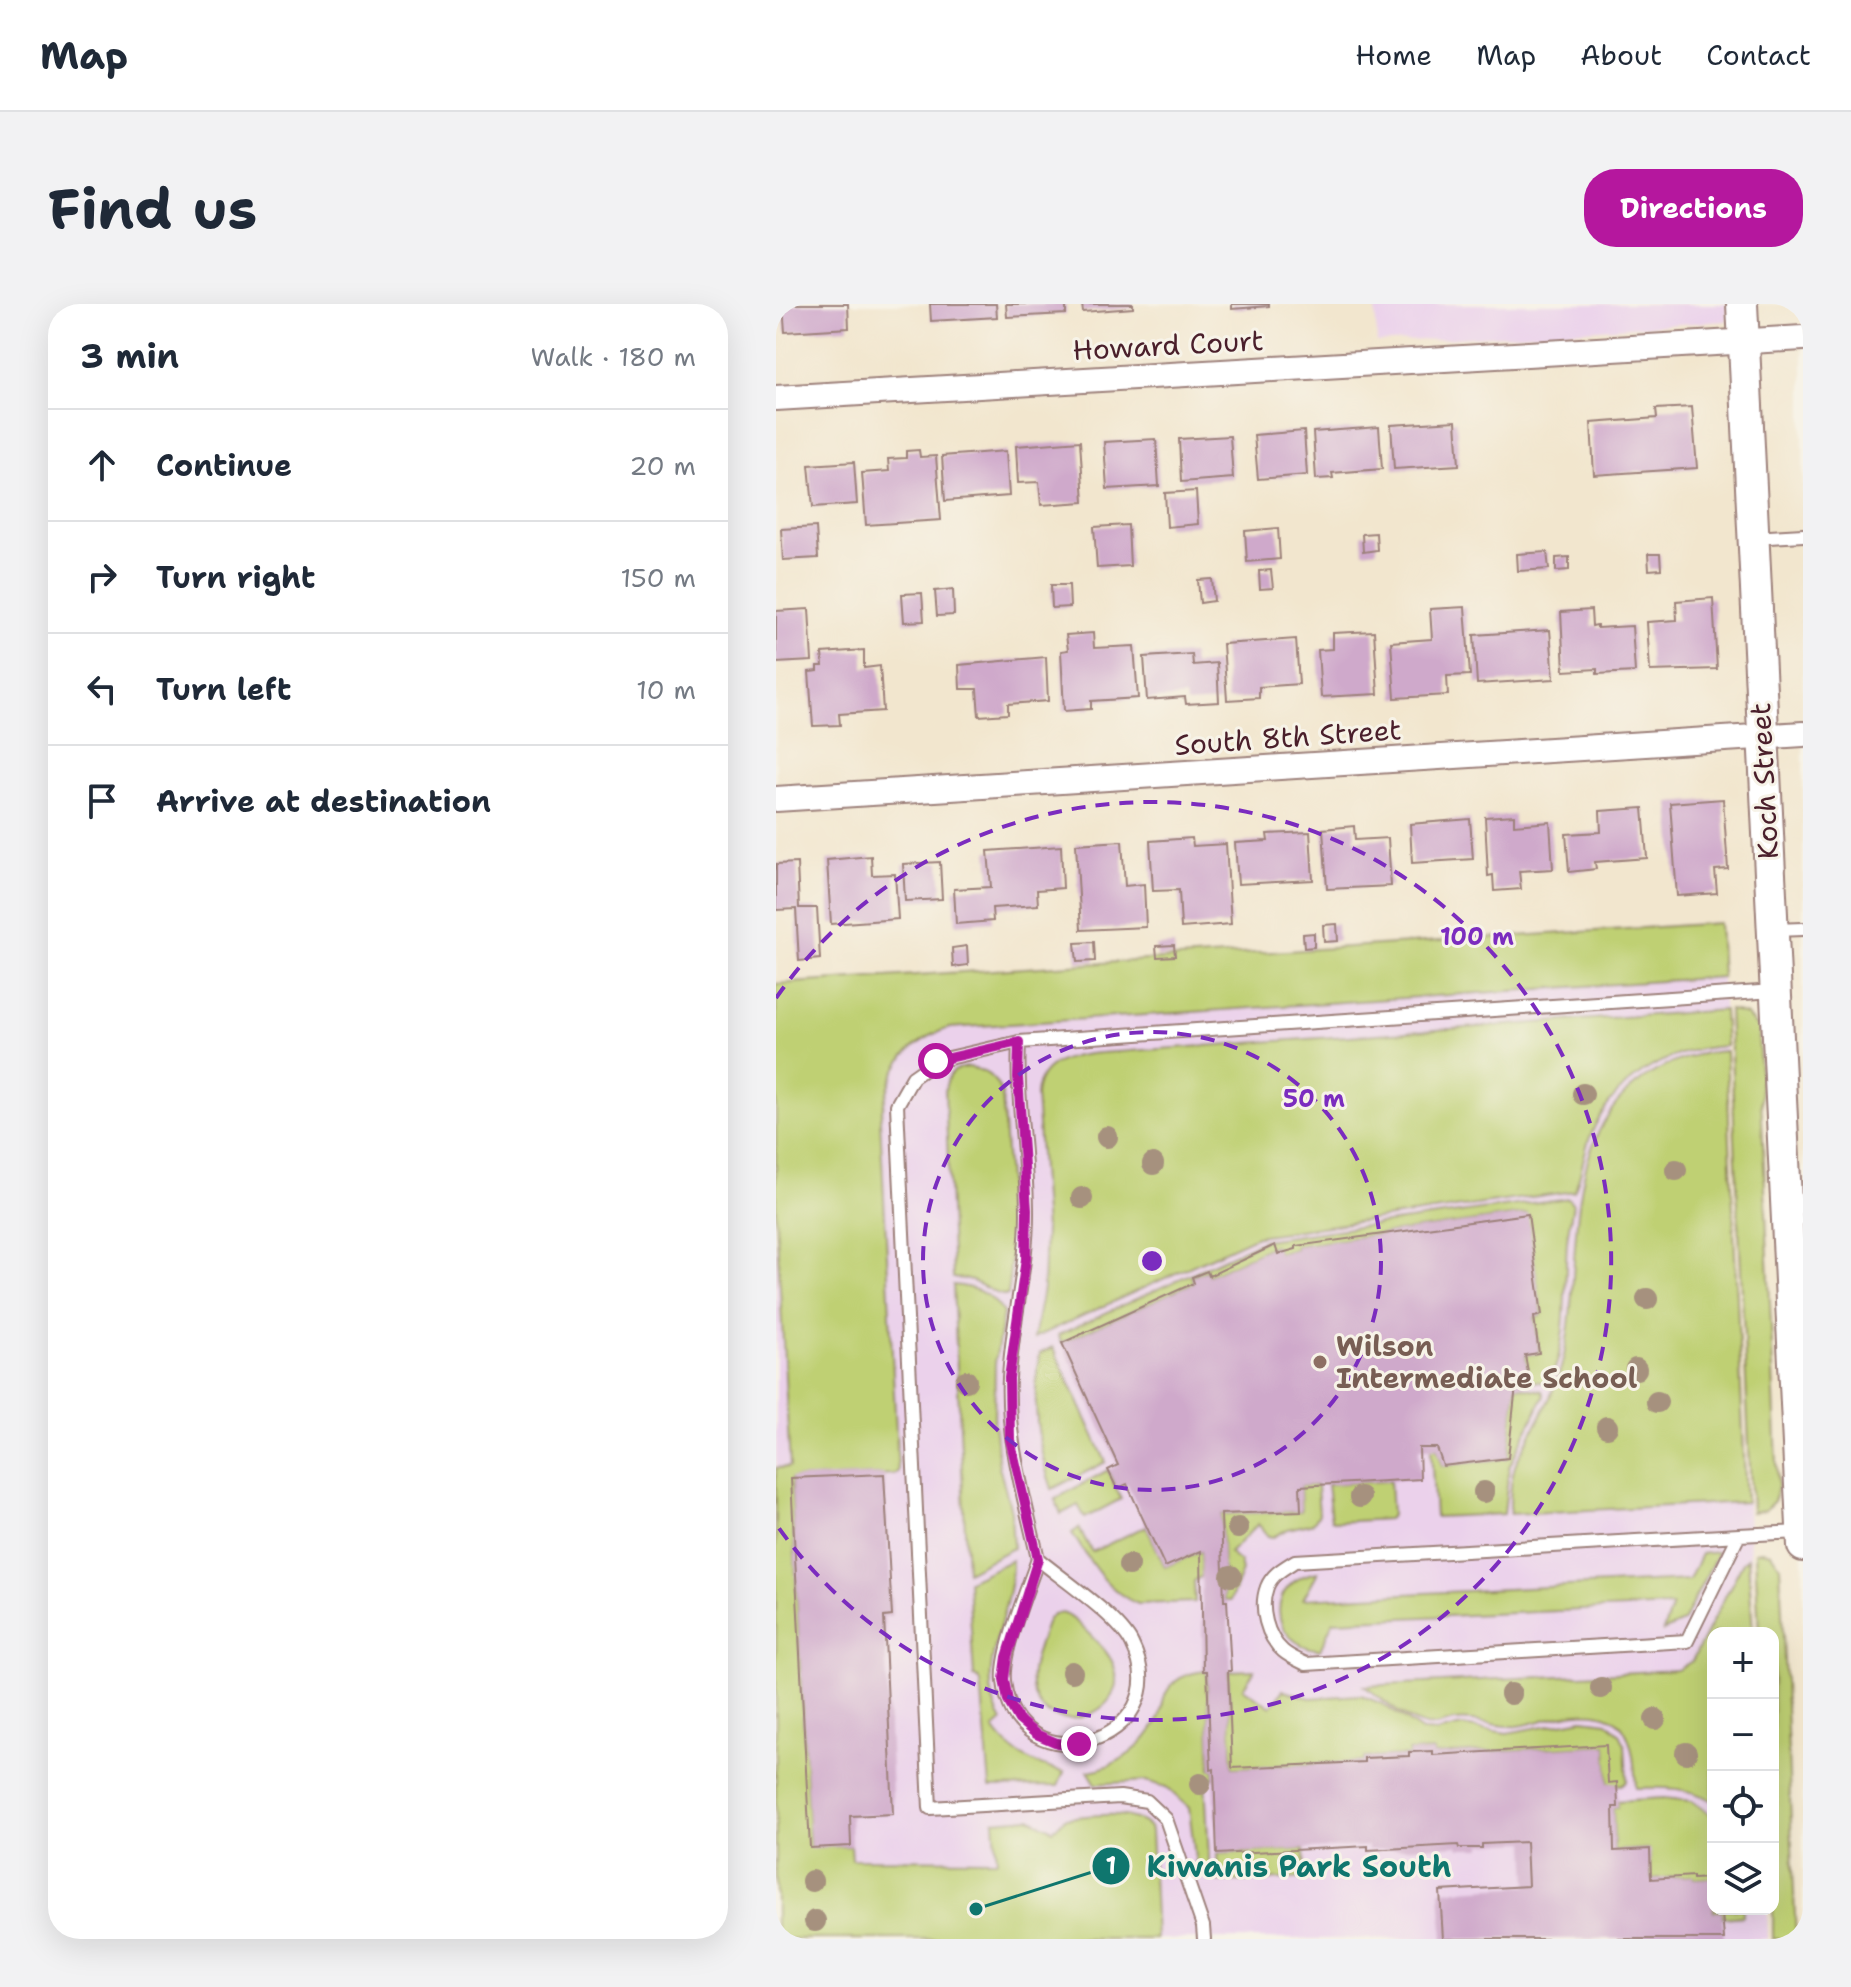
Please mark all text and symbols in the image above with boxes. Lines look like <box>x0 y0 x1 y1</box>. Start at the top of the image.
text: Map <box>40 30 128 81</box>
text: Home <box>1355 36 1432 74</box>
text: Map <box>1476 36 1536 74</box>
text: About <box>1580 36 1662 74</box>
text: Contact <box>1706 36 1811 74</box>
button: Directions <box>1584 169 1803 247</box>
text: Find us <box>48 171 257 246</box>
street label: Howard Court <box>1072 321 1264 369</box>
text: 3 min <box>80 333 179 379</box>
text: Walk · 180 m <box>531 339 696 374</box>
icon: ahead <box>80 443 124 487</box>
text: Continue <box>156 445 292 486</box>
text: 20 m <box>629 448 696 483</box>
icon: right <box>80 555 124 599</box>
text: Turn right <box>156 557 315 598</box>
text: 150 m <box>620 560 696 595</box>
icon: left <box>80 667 124 711</box>
text: Turn left <box>156 669 291 710</box>
text: 10 m <box>636 672 696 707</box>
street label: Koch Street <box>1741 702 1787 860</box>
street label: South 8th Street <box>1173 710 1403 764</box>
icon: arrive <box>80 779 124 823</box>
text: Arrive at destination <box>156 781 491 822</box>
text: 100 m <box>1440 921 1514 953</box>
route start <box>918 1043 954 1079</box>
text: 50 m <box>1283 1083 1345 1115</box>
centre of rings <box>1138 1247 1166 1275</box>
place label: Wilson Intermediate School <box>1336 1327 1638 1397</box>
marker: Wilson Intermediate School <box>1311 1353 1329 1371</box>
map controls <box>1707 1627 1779 1915</box>
button: + <box>1707 1627 1779 1699</box>
button: − <box>1707 1699 1779 1771</box>
route end <box>1061 1726 1097 1762</box>
button: locate <box>1707 1771 1779 1843</box>
callout: Kiwanis Park South <box>1091 1839 1468 1893</box>
button: layers <box>1707 1843 1779 1915</box>
text: Kiwanis Park South <box>1146 1846 1452 1887</box>
text: 1 <box>1106 1850 1116 1882</box>

